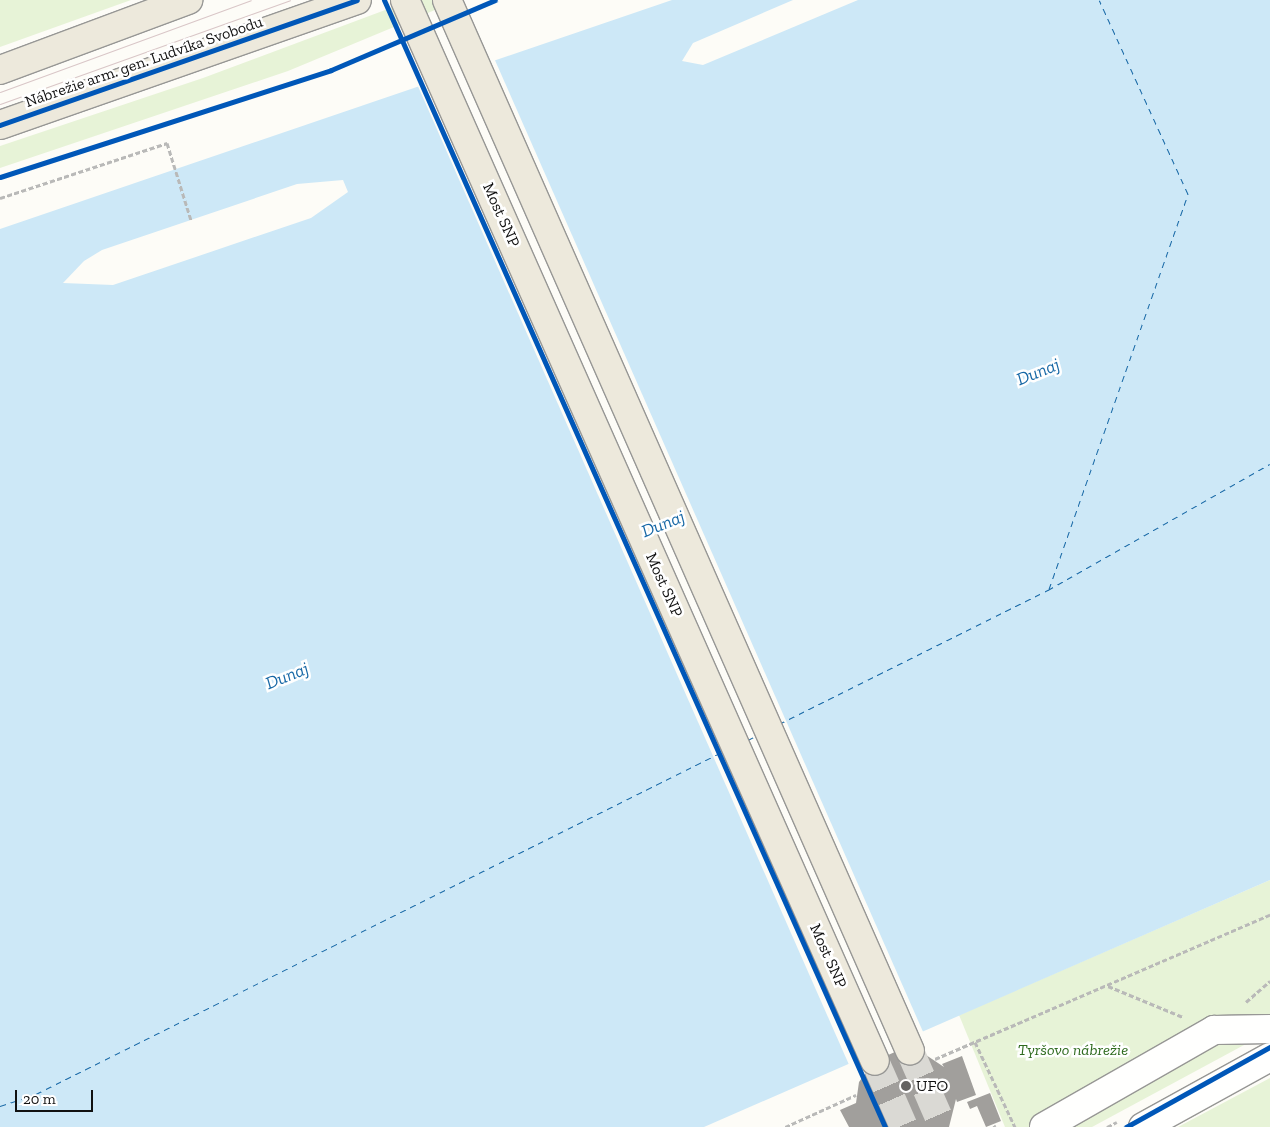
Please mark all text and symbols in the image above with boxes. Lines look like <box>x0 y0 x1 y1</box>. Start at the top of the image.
street label: Nábrežie arm. gen. Ludvíka Svobodu <box>23 12 265 112</box>
street label: Most SNP <box>478 180 524 250</box>
water label: Dunaj <box>1013 354 1063 390</box>
water label: Dunaj <box>638 506 688 542</box>
street label: Most SNP <box>641 550 687 620</box>
water label: Dunaj <box>262 658 312 694</box>
street label: Most SNP <box>805 921 851 991</box>
park label: Tyršovo nábrežie <box>1018 1040 1128 1060</box>
place label: UFO <box>916 1076 948 1096</box>
scale bar <box>18 1080 95 1112</box>
marker: UFO <box>900 1080 912 1092</box>
text: 20 m <box>23 1090 56 1108</box>

